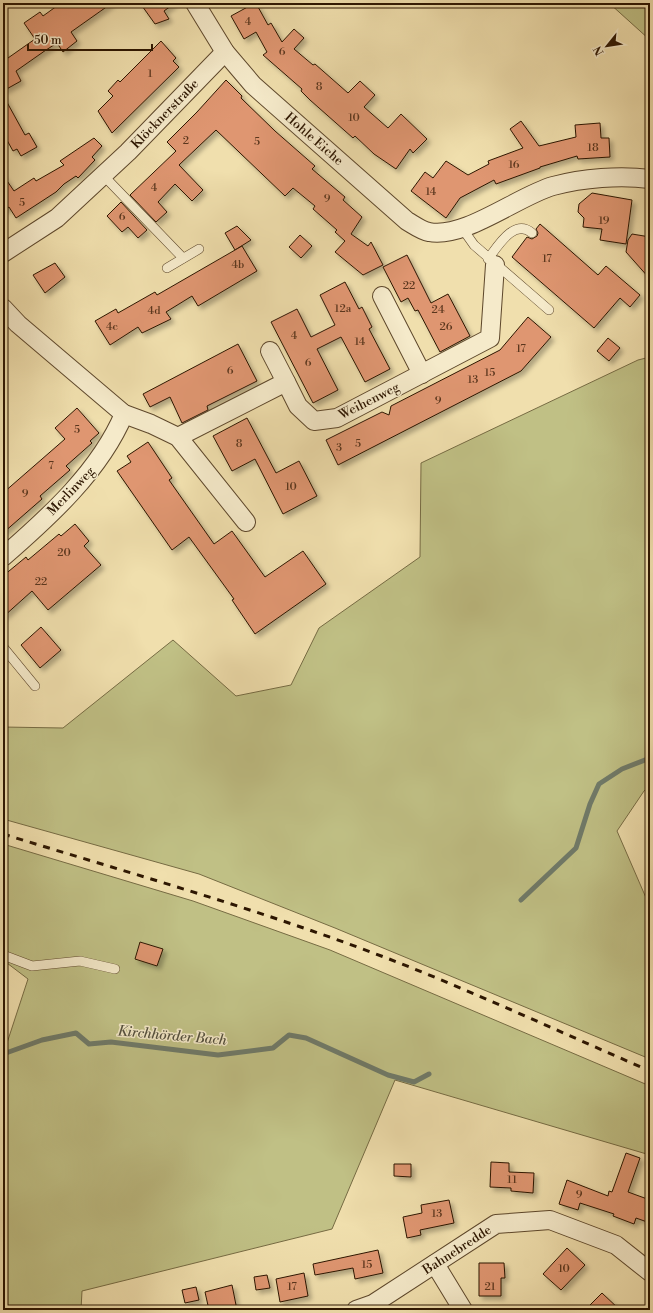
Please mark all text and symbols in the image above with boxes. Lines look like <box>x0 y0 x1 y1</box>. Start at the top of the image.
house number: 4 <box>245 15 252 29</box>
scale bar <box>28 26 152 52</box>
north arrow <box>587 26 627 66</box>
text: 50 m <box>34 33 62 48</box>
text: N <box>591 43 607 58</box>
house number: 6 <box>279 45 286 59</box>
house number: 1 <box>148 67 153 81</box>
street label: Klöcknerstraße <box>128 76 202 152</box>
house number: 8 <box>316 80 323 94</box>
street label: Hohle Eiche <box>281 109 347 169</box>
house number: 10 <box>348 111 360 125</box>
house number: 2 <box>183 134 189 148</box>
house number: 5 <box>254 135 260 149</box>
house number: 18 <box>587 141 599 155</box>
house number: 16 <box>508 158 520 172</box>
house number: 4 <box>151 181 158 195</box>
house number: 14 <box>426 185 437 199</box>
house number: 9 <box>324 192 331 206</box>
house number: 5 <box>19 196 25 210</box>
house number: 6 <box>119 210 126 224</box>
house number: 19 <box>598 214 610 228</box>
house number: 17 <box>542 252 552 266</box>
house number: 4b <box>232 258 244 272</box>
house number: 22 <box>403 279 415 293</box>
house number: 12a <box>335 302 352 316</box>
house number: 24 <box>432 303 445 317</box>
house number: 4d <box>148 304 161 318</box>
house number: 4e <box>106 320 118 334</box>
house number: 26 <box>440 320 453 334</box>
house number: 4 <box>291 329 298 343</box>
house number: 14 <box>355 335 366 349</box>
house number: 17 <box>516 342 526 356</box>
house number: 6 <box>305 356 312 370</box>
house number: 6 <box>227 364 234 378</box>
house number: 15 <box>485 366 495 380</box>
house number: 13 <box>468 373 478 387</box>
street label: Weihenweg <box>335 379 402 424</box>
house number: 9 <box>435 394 442 408</box>
house number: 5 <box>74 423 80 437</box>
house number: 8 <box>236 437 243 451</box>
house number: 5 <box>355 437 361 451</box>
house number: 3 <box>336 441 342 455</box>
house number: 7 <box>48 459 54 473</box>
street label: Merlinweg <box>44 463 98 519</box>
house number: 10 <box>285 480 297 494</box>
house number: 9 <box>22 487 29 501</box>
house number: 20 <box>57 546 71 560</box>
house number: 22 <box>35 575 47 589</box>
water label: Kirchhörder Bach <box>117 1022 228 1050</box>
house number: 11 <box>507 1173 517 1187</box>
house number: 9 <box>576 1188 583 1202</box>
house number: 13 <box>432 1207 442 1221</box>
street label: Bahnebredde <box>419 1222 495 1279</box>
house number: 15 <box>362 1258 372 1272</box>
house number: 10 <box>558 1262 570 1276</box>
house number: 17 <box>287 1280 297 1294</box>
house number: 21 <box>484 1280 496 1294</box>

